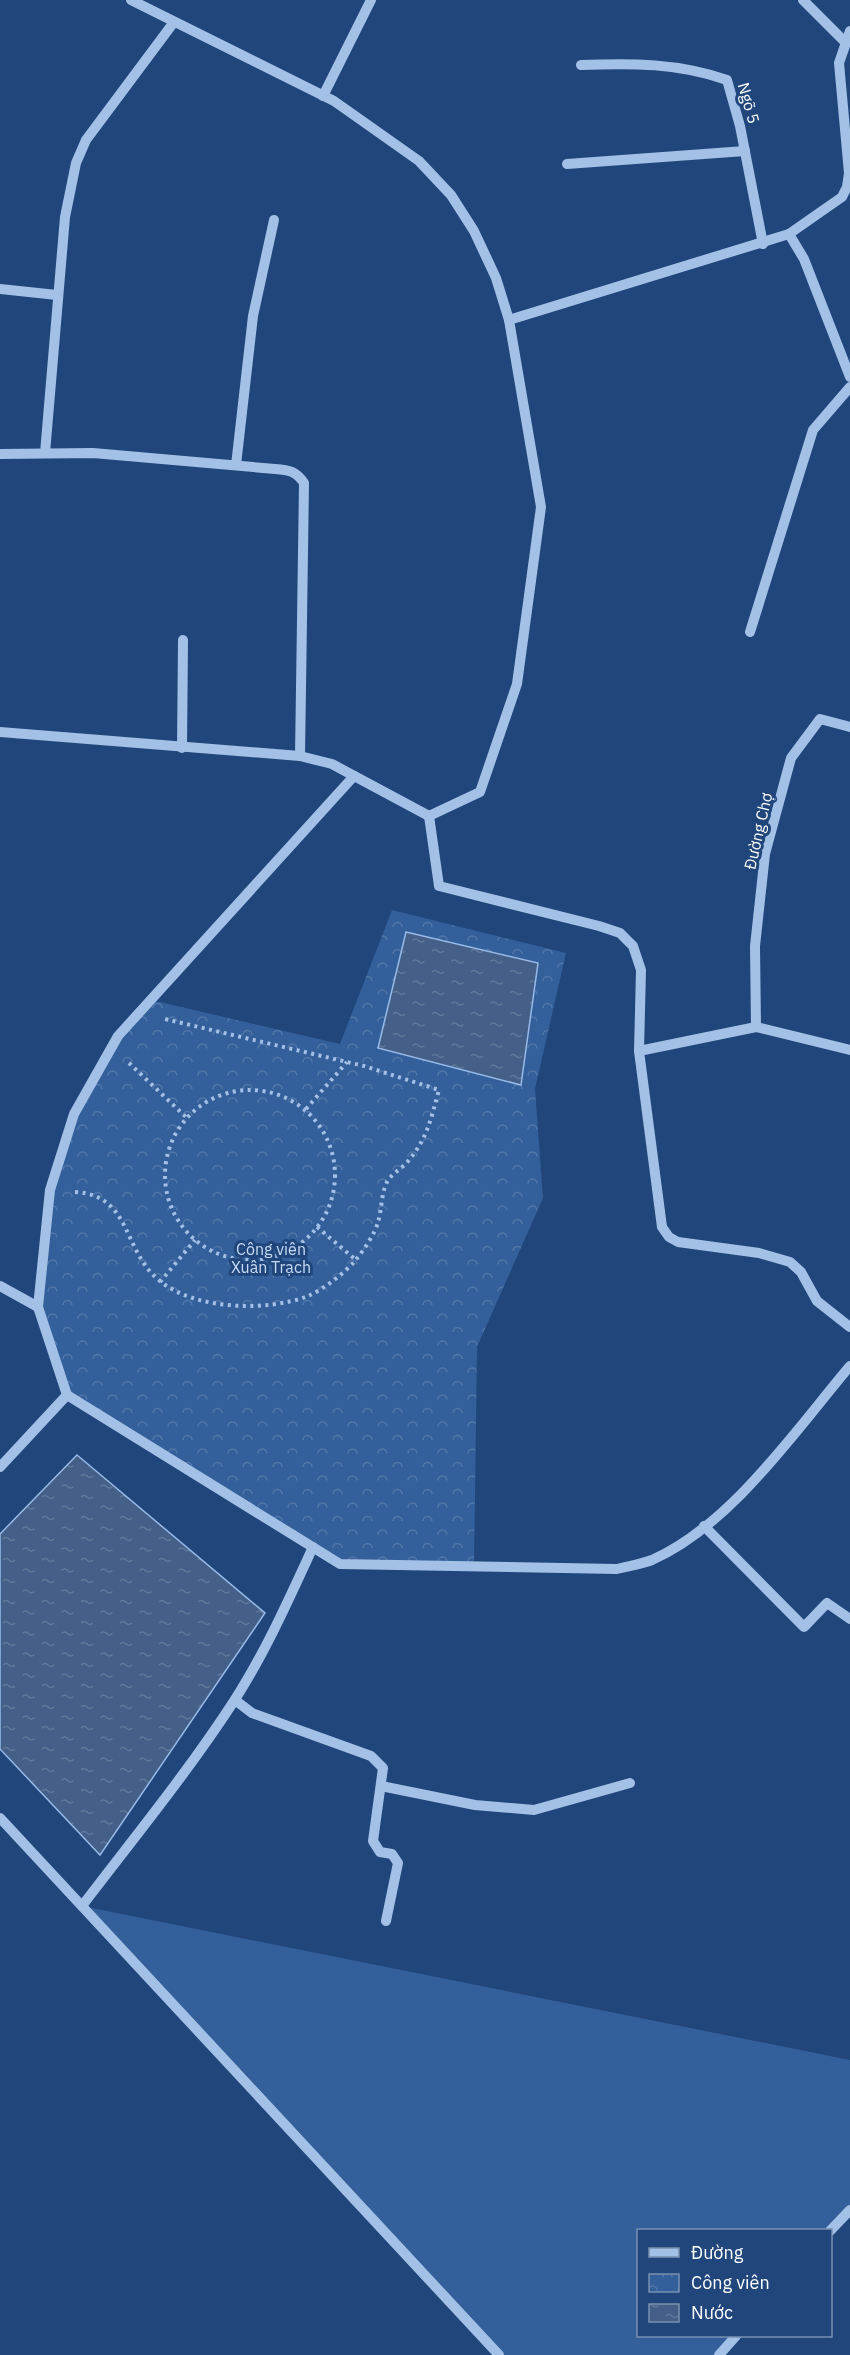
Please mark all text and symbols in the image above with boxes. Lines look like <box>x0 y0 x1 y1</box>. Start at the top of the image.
street label: Ngõ 5 <box>734 80 764 126</box>
street label: Đường Chợ <box>739 791 777 871</box>
park label: Công viên Xuân Trạch <box>231 1239 311 1277</box>
legend <box>637 2229 832 2337</box>
text: Đường <box>691 2241 744 2264</box>
text: Công viên <box>691 2271 770 2294</box>
text: Nước <box>691 2301 733 2324</box>

